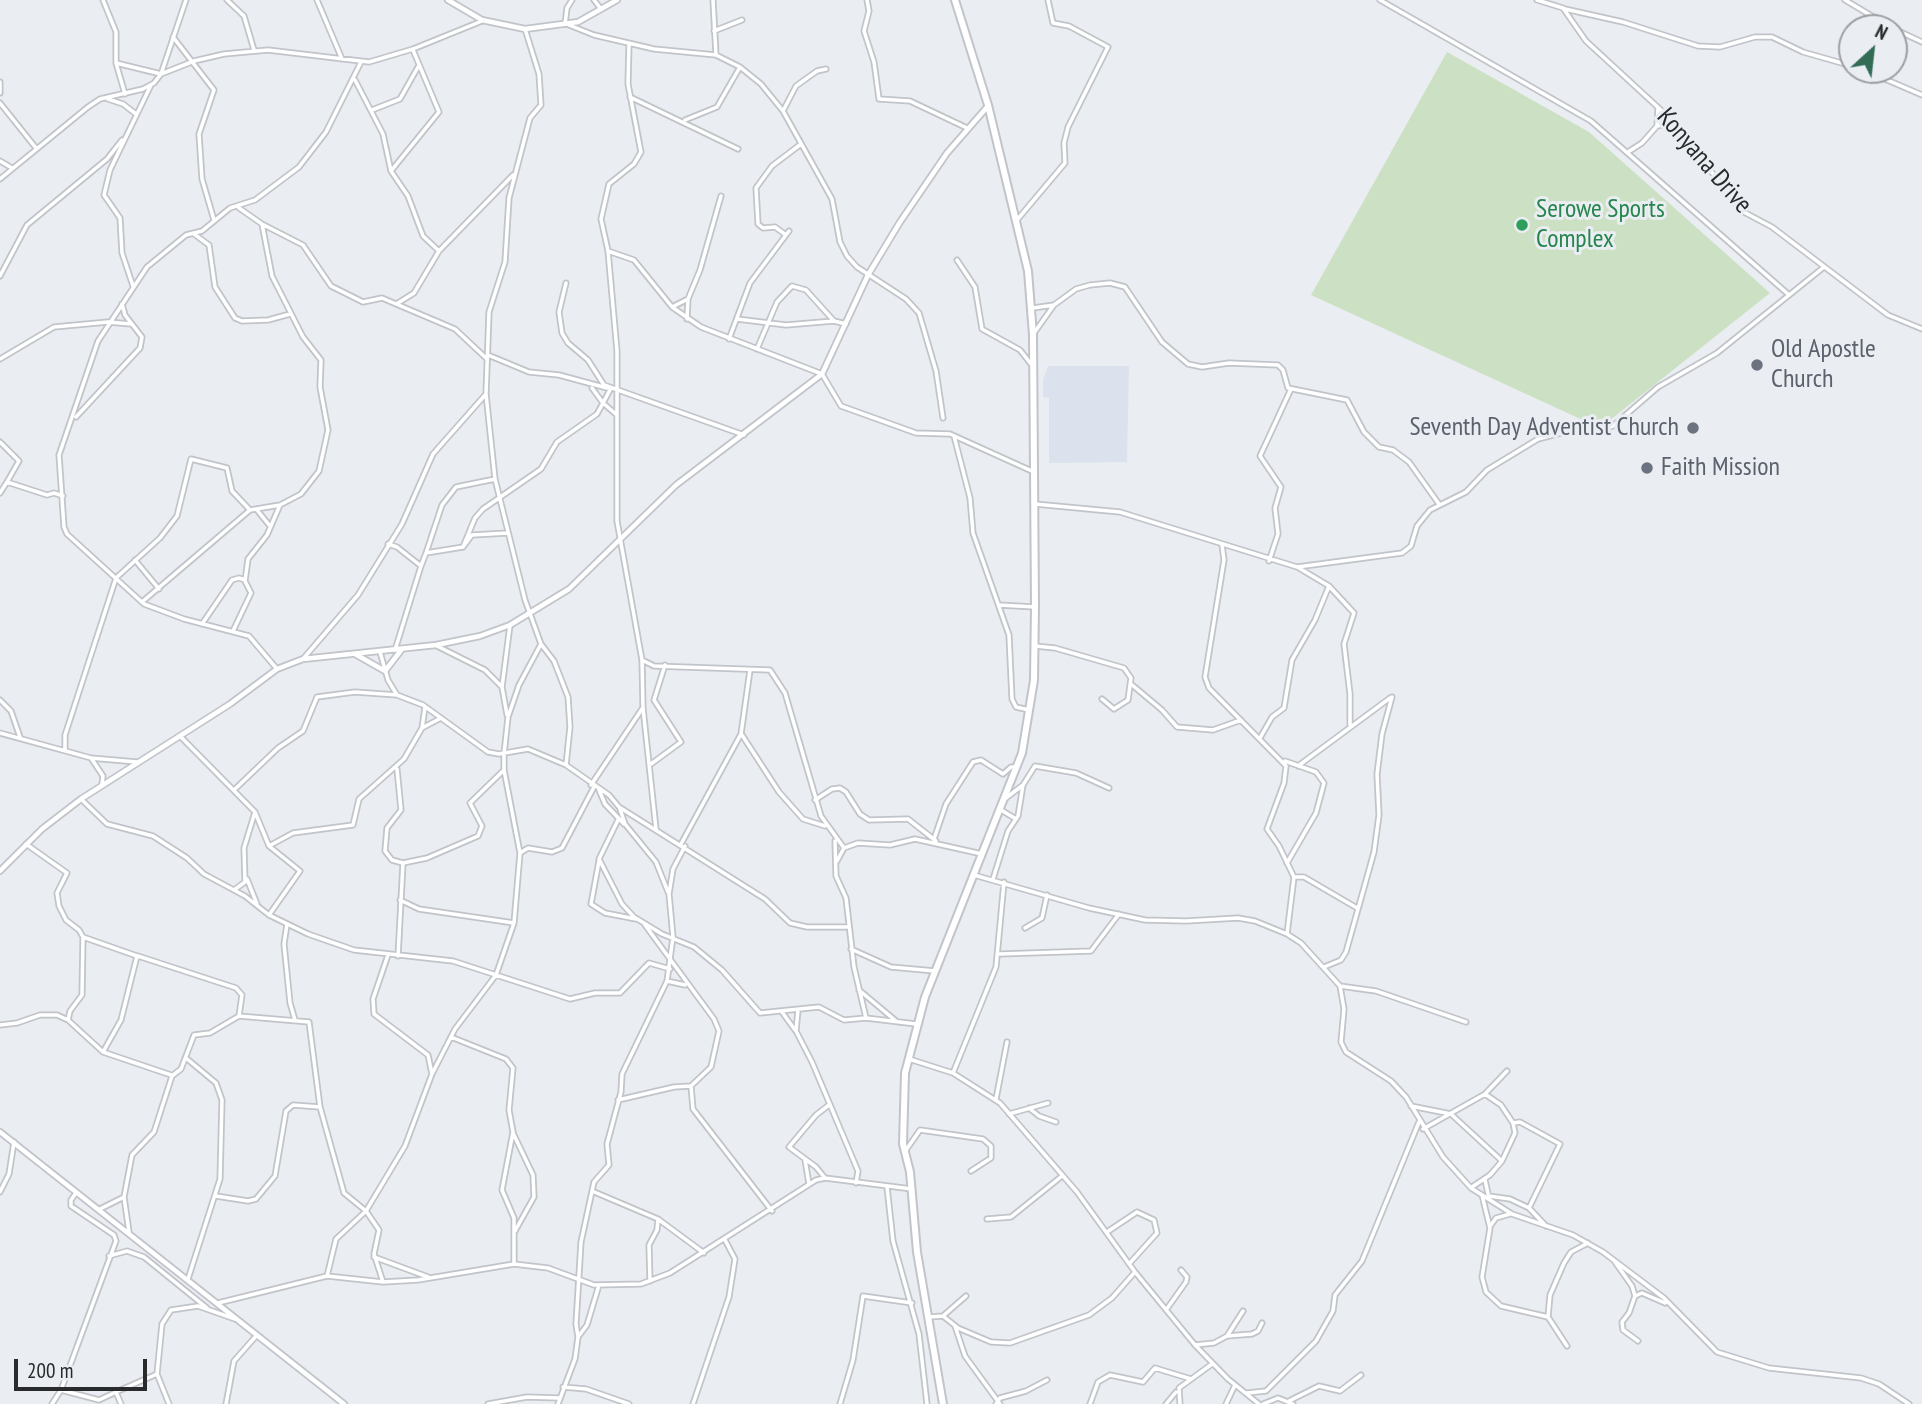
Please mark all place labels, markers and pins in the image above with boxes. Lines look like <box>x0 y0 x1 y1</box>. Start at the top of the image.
place label: Serowe Sports Complex <box>1536 194 1665 256</box>
marker: Serowe Sports Complex <box>1514 217 1530 233</box>
place label: Old Apostle Church <box>1771 334 1876 396</box>
marker: Old Apostle Church <box>1749 357 1765 373</box>
place label: Seventh Day Adventist Church <box>1409 412 1679 444</box>
marker: Seventh Day Adventist Church <box>1685 420 1701 436</box>
place label: Faith Mission <box>1661 452 1780 484</box>
marker: Faith Mission <box>1639 460 1655 476</box>

